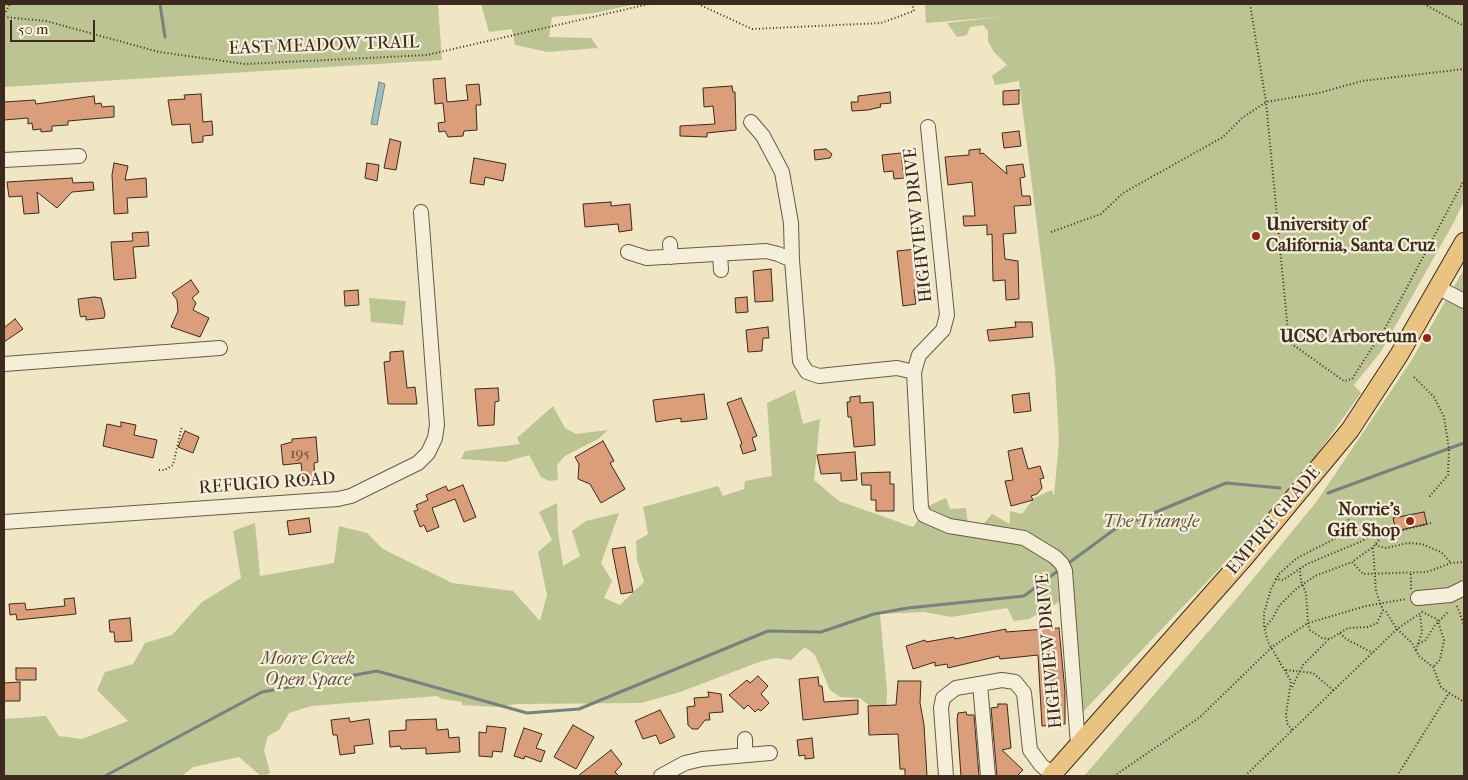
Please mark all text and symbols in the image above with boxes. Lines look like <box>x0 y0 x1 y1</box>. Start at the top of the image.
scale bar <box>12 10 98 42</box>
text: 50 m <box>18 20 48 38</box>
street label: EAST MEADOW TRAIL <box>228 32 420 60</box>
street label: HIGHVIEW DRIVE <box>900 146 938 304</box>
place label: University of California, Santa Cruz <box>1266 215 1435 258</box>
marker: University of California, Santa Cruz <box>1250 230 1262 242</box>
place label: UCSC Arboretum <box>1280 327 1417 349</box>
marker: UCSC Arboretum <box>1421 332 1433 344</box>
house number: 195 <box>290 445 310 463</box>
street label: EMPIRE GRADE <box>1222 462 1326 580</box>
street label: REFUGIO ROAD <box>198 468 336 500</box>
place label: Norrie's Gift Shop <box>1327 500 1400 542</box>
park label: The Triangle <box>1103 512 1199 534</box>
marker: Norrie's Gift Shop <box>1404 515 1416 527</box>
street label: HIGHVIEW DRIVE <box>1032 573 1068 729</box>
park label: Moore Creek Open Space <box>261 649 355 692</box>

